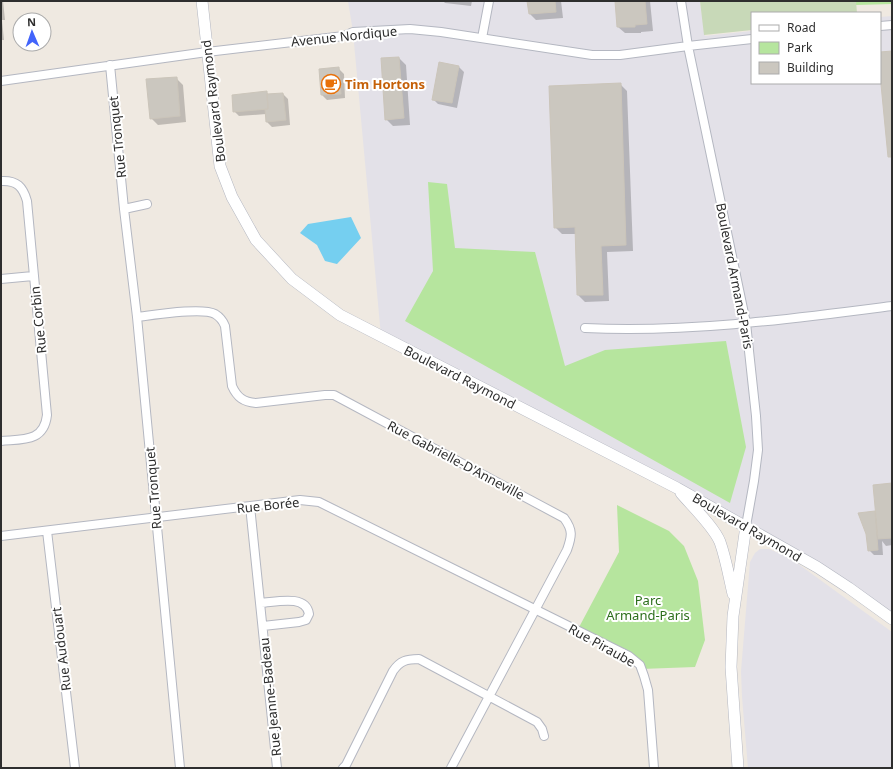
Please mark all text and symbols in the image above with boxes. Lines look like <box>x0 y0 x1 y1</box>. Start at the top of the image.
north arrow <box>12 12 52 52</box>
legend <box>751 12 881 84</box>
text: N <box>27 14 36 29</box>
text: Road <box>787 19 816 36</box>
street label: Avenue Nordique <box>290 21 398 51</box>
street label: Boulevard Raymond <box>197 39 229 163</box>
text: Park <box>787 39 813 56</box>
text: Building <box>787 59 834 76</box>
cafe icon: Tim Hortons <box>320 73 342 95</box>
place label: Tim Hortons <box>345 75 425 93</box>
street label: Rue Tronquet <box>104 95 130 179</box>
street label: Boulevard Armand-Paris <box>712 201 758 351</box>
street label: Rue Corbin <box>26 285 50 355</box>
street label: Boulevard Raymond <box>401 341 519 413</box>
street label: Rue Gabrielle-D'Anneville <box>384 416 528 504</box>
street label: Rue Tronquet <box>140 446 166 530</box>
street label: Boulevard Raymond <box>689 488 805 566</box>
street label: Rue Borée <box>236 493 300 517</box>
park label: Parc Armand-Paris <box>606 591 690 624</box>
street label: Rue Audouart <box>47 606 75 692</box>
street label: Rue Piraube <box>565 619 639 671</box>
street label: Rue Jeanne-Badeau <box>255 637 285 757</box>

